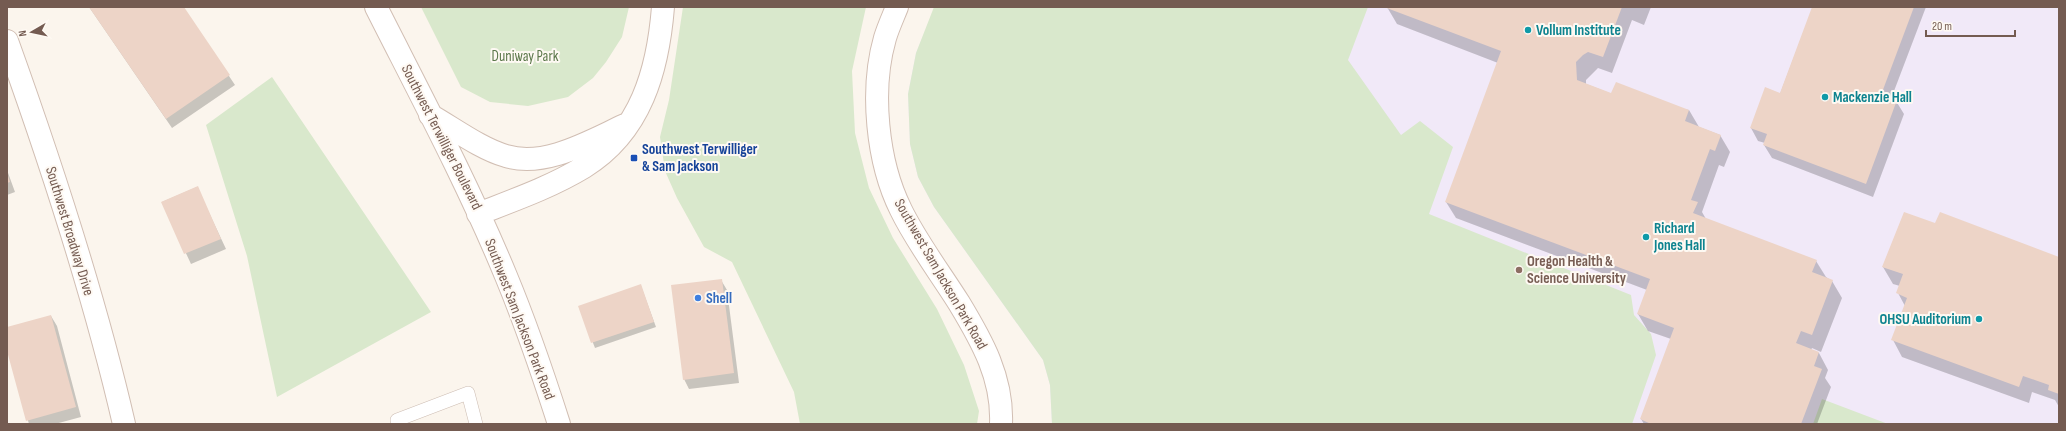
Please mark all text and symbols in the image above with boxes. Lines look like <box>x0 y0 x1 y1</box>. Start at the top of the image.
north arrow <box>12 12 52 52</box>
scale bar <box>1926 12 2015 38</box>
text: 20 m <box>1932 19 1952 34</box>
place label: Vollum Institute <box>1536 21 1621 40</box>
marker: Vollum Institute <box>1523 25 1533 35</box>
text: N <box>16 29 29 37</box>
park label: Duniway Park <box>492 47 559 66</box>
street label: Southwest Terwilliger Boulevard <box>397 61 486 213</box>
place label: Mackenzie Hall <box>1833 88 1912 107</box>
marker: Mackenzie Hall <box>1820 92 1830 102</box>
place label: Southwest Terwilliger & Sam Jackson <box>642 140 758 176</box>
marker: Southwest Terwilliger & Sam Jackson <box>629 153 639 163</box>
street label: Southwest Broadway Drive <box>41 164 98 298</box>
street label: Southwest Sam Jackson Park Road <box>890 195 992 353</box>
place label: Richard Jones Hall <box>1653 219 1705 255</box>
marker: Richard Jones Hall <box>1641 232 1651 242</box>
street label: Southwest Sam Jackson Park Road <box>480 236 559 402</box>
place label: Oregon Health & Science University <box>1527 252 1627 288</box>
marker: Oregon Health & Science University <box>1514 265 1524 275</box>
place label: Shell <box>706 289 732 308</box>
marker: Shell <box>693 293 703 303</box>
place label: OHSU Auditorium <box>1879 310 1971 329</box>
marker: OHSU Auditorium <box>1974 314 1984 324</box>

